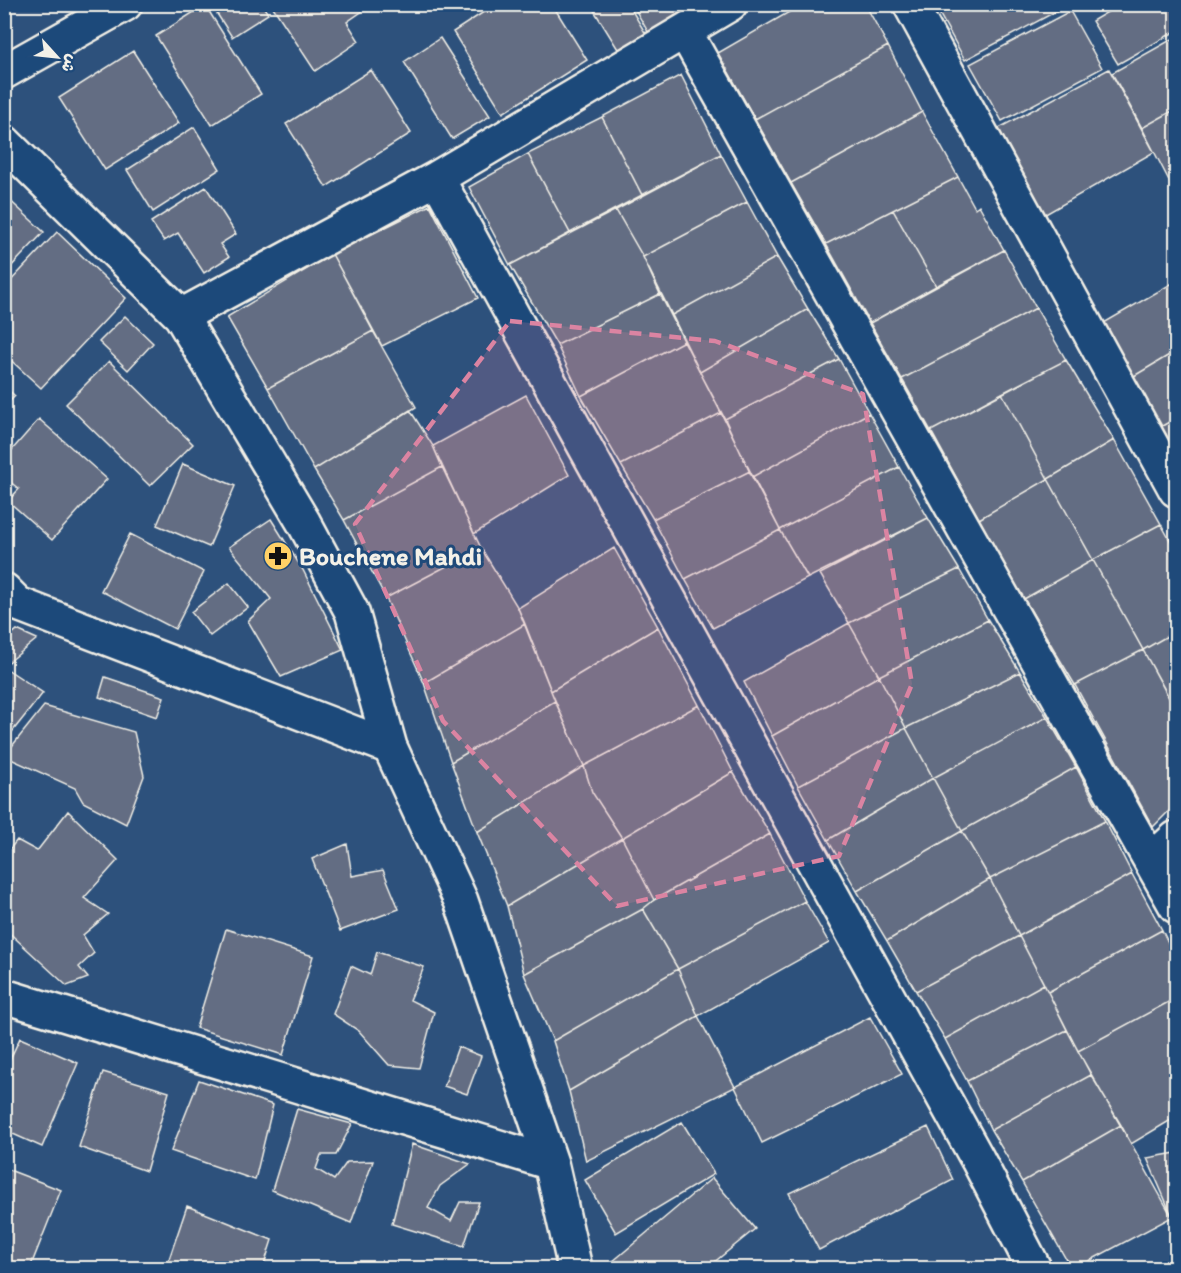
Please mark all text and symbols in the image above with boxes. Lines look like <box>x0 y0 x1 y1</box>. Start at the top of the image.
north arrow <box>27 27 87 87</box>
text: ش <box>57 51 82 76</box>
pharmacy icon: Bouchene Mahdi <box>262 540 294 572</box>
place label: Bouchene Mahdi <box>299 540 482 572</box>

